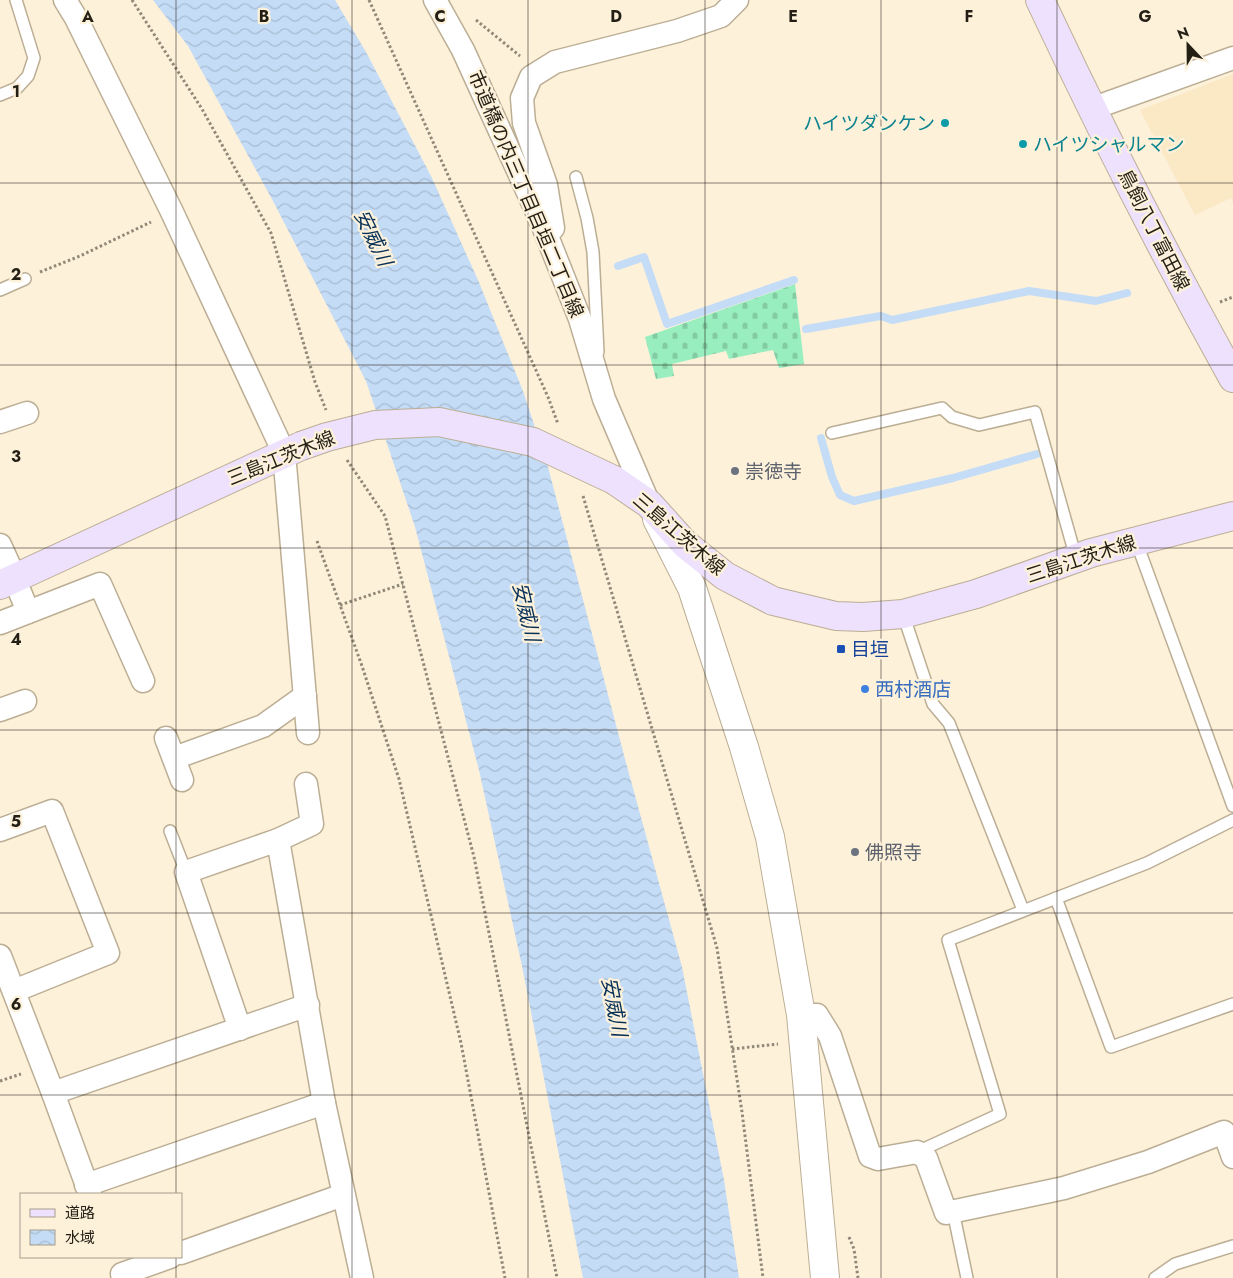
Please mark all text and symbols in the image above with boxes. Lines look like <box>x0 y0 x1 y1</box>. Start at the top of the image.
text: A <box>81 5 94 28</box>
text: B <box>259 5 269 28</box>
text: C <box>434 5 446 28</box>
text: D <box>610 5 622 28</box>
text: E <box>788 5 798 28</box>
text: F <box>965 5 973 28</box>
text: G <box>1138 5 1152 28</box>
north arrow <box>1163 20 1213 70</box>
text: N <box>1174 22 1192 44</box>
street label: 市道橋の内三丁目目垣二丁目線 <box>462 66 590 322</box>
text: 1 <box>12 80 20 103</box>
place label: ハイツダンケン <box>803 110 935 137</box>
marker: ハイツダンケン <box>939 117 951 129</box>
place label: ハイツシャルマン <box>1033 131 1185 158</box>
marker: ハイツシャルマン <box>1017 138 1029 150</box>
street label: 鳥飼八丁富田線 <box>1112 165 1196 295</box>
water label: 安威川 <box>347 205 400 273</box>
text: 2 <box>11 263 21 286</box>
street label: 三島江茨木線 <box>223 424 339 492</box>
text: 3 <box>11 445 21 468</box>
place label: 崇徳寺 <box>745 458 802 485</box>
marker: 崇徳寺 <box>729 465 741 477</box>
street label: 三島江茨木線 <box>627 486 731 582</box>
street label: 三島江茨木線 <box>1023 529 1139 589</box>
water label: 安威川 <box>505 580 547 646</box>
text: 4 <box>10 628 22 651</box>
place label: 目垣 <box>851 636 889 663</box>
marker: 目垣 <box>835 643 847 655</box>
place label: 西村酒店 <box>875 676 951 703</box>
marker: 西村酒店 <box>859 683 871 695</box>
text: 5 <box>11 810 21 833</box>
place label: 佛照寺 <box>865 839 922 866</box>
marker: 佛照寺 <box>849 846 861 858</box>
water label: 安威川 <box>594 975 634 1041</box>
text: 6 <box>11 993 21 1016</box>
legend <box>20 1193 182 1258</box>
text: 道路 <box>65 1202 95 1224</box>
text: 水域 <box>65 1227 95 1249</box>

